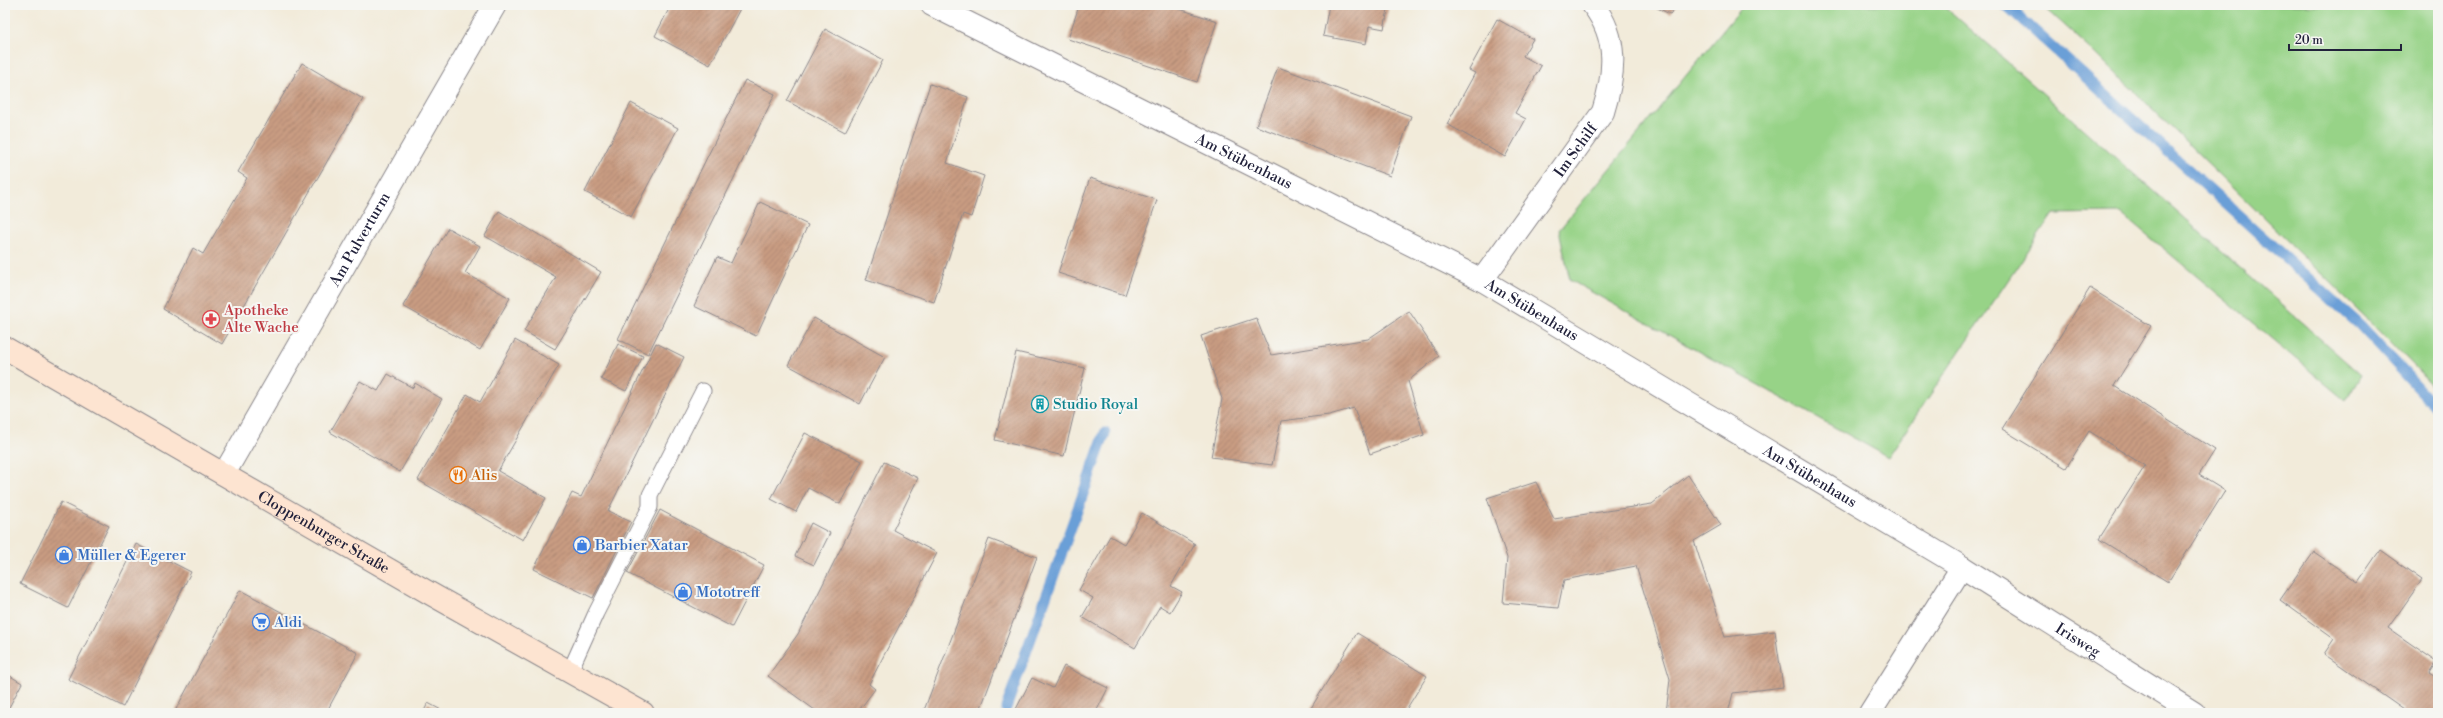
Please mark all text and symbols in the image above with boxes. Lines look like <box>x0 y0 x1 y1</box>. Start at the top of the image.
scale bar <box>2289 26 2401 52</box>
text: 20 m <box>2295 33 2323 48</box>
street label: Im Schilf <box>1550 119 1602 181</box>
street label: Am Stübenhaus <box>1192 128 1296 193</box>
street label: Am Pulverturm <box>324 189 394 291</box>
street label: Am Stübenhaus <box>1481 274 1582 345</box>
place label: Apotheke Alte Wache <box>223 301 299 337</box>
pharmacy icon: Apotheke Alte Wache <box>201 309 221 329</box>
building icon: Studio Royal <box>1030 394 1050 414</box>
place label: Studio Royal <box>1053 395 1139 414</box>
street label: Am Stübenhaus <box>1759 440 1860 511</box>
restaurant icon: Alis <box>448 465 468 485</box>
place label: Alis <box>470 466 497 485</box>
street label: Cloppenburger Straße <box>254 486 393 578</box>
shop icon: Barbier Xatar <box>572 535 592 555</box>
place label: Barbier Xatar <box>594 536 688 555</box>
shop icon: Müller & Egerer <box>54 545 74 565</box>
place label: Müller & Egerer <box>77 546 186 565</box>
shop icon: Mototreff <box>673 582 693 602</box>
place label: Mototreff <box>696 583 761 602</box>
supermarket icon: Aldi <box>251 612 271 632</box>
place label: Aldi <box>273 613 302 632</box>
street label: Irisweg <box>2052 619 2104 661</box>

